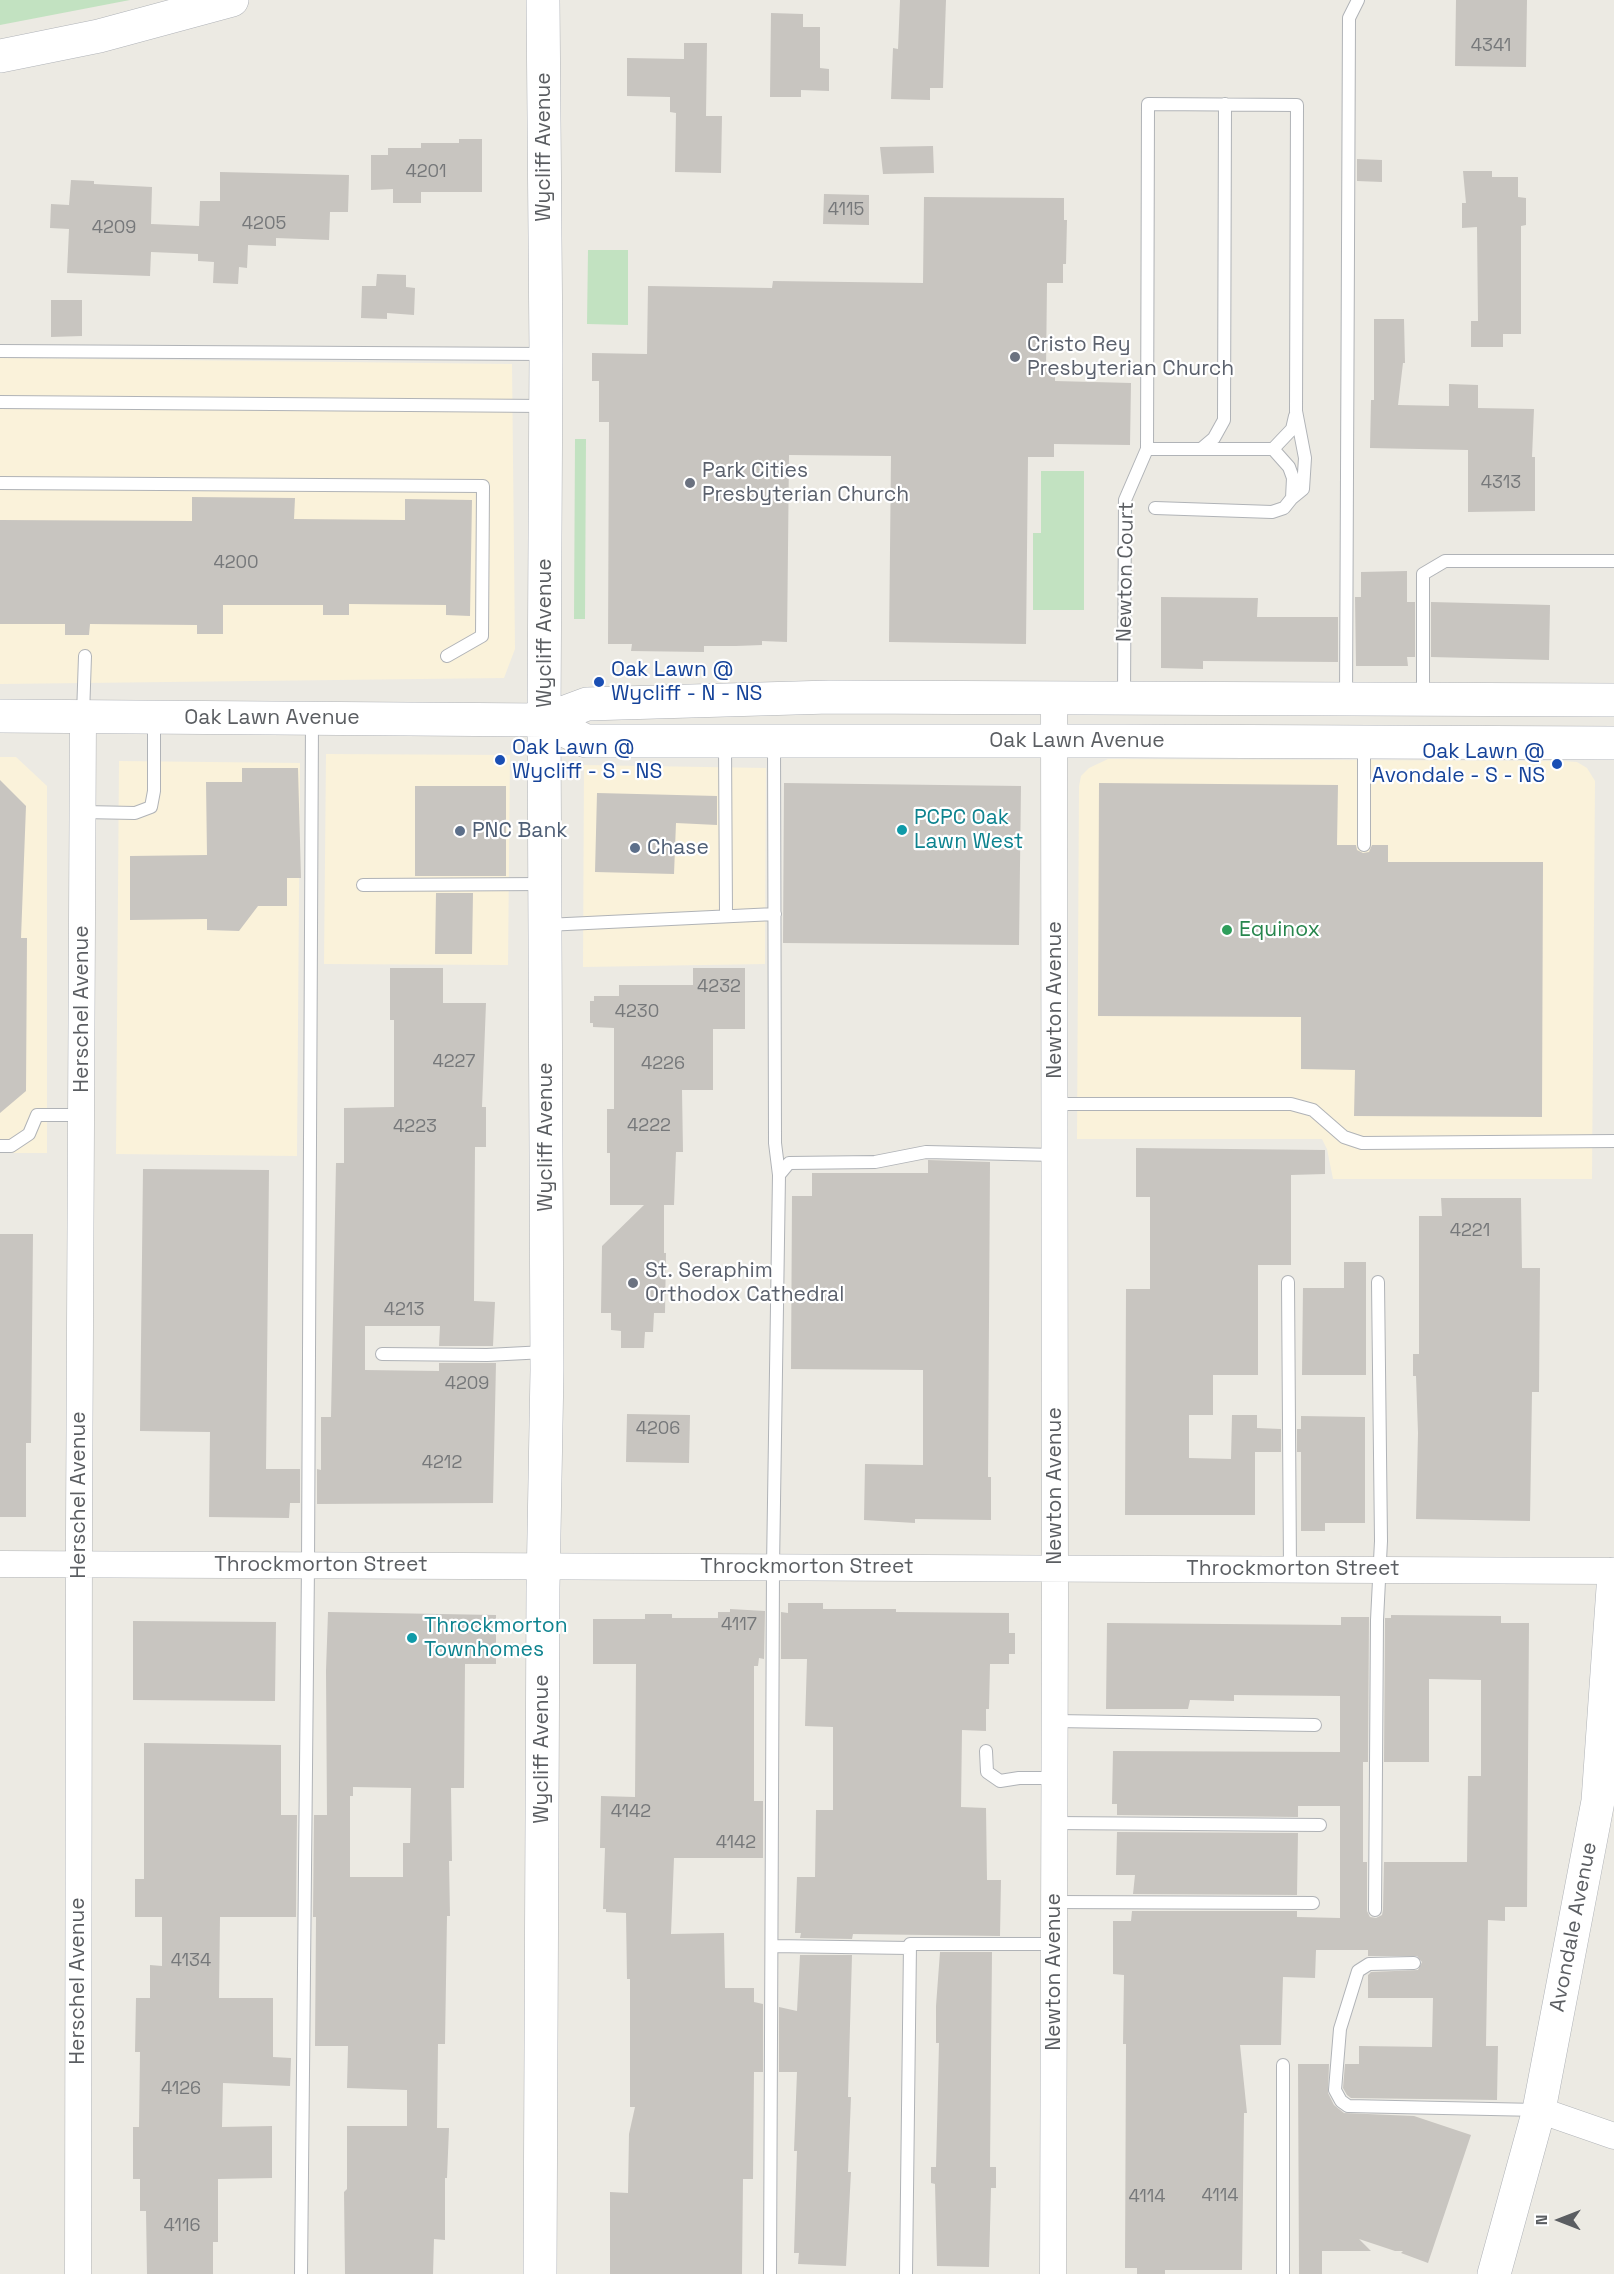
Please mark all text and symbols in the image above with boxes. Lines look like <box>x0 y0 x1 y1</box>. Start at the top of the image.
house number: 4341 <box>1471 35 1511 57</box>
street label: Wycliff Avenue <box>531 72 557 222</box>
house number: 4201 <box>405 161 447 183</box>
house number: 4115 <box>828 199 864 221</box>
house number: 4205 <box>242 213 286 235</box>
house number: 4209 <box>92 217 136 239</box>
place label: Cristo Rey Presbyterian Church <box>1027 332 1234 382</box>
marker: Cristo Rey Presbyterian Church <box>1008 350 1022 364</box>
place label: Park Cities Presbyterian Church <box>702 458 909 508</box>
house number: 4313 <box>1481 472 1521 494</box>
marker: Park Cities Presbyterian Church <box>683 476 697 490</box>
street label: Newton Court <box>1112 502 1140 642</box>
house number: 4200 <box>213 552 259 574</box>
street label: Wycliff Avenue <box>532 558 558 708</box>
place label: Oak Lawn @ Wycliff - N - NS <box>611 657 762 707</box>
marker: Oak Lawn @ Wycliff - N - NS <box>592 675 606 689</box>
street label: Oak Lawn Avenue <box>184 705 360 731</box>
street label: Oak Lawn Avenue <box>989 728 1165 754</box>
place label: Oak Lawn @ Wycliff - S - NS <box>512 735 662 785</box>
place label: Oak Lawn @ Avondale - S - NS <box>1372 739 1545 789</box>
marker: Oak Lawn @ Wycliff - S - NS <box>493 753 507 767</box>
marker: Oak Lawn @ Avondale - S - NS <box>1550 757 1564 771</box>
place label: PCPC Oak Lawn West <box>914 805 1023 855</box>
place label: PNC Bank <box>472 818 568 844</box>
marker: PCPC Oak Lawn West <box>895 823 909 837</box>
marker: PNC Bank <box>453 824 467 838</box>
place label: Chase <box>647 835 709 861</box>
marker: Chase <box>628 841 642 855</box>
place label: Equinox <box>1239 917 1320 943</box>
street label: Newton Avenue <box>1042 921 1068 1079</box>
marker: Equinox <box>1220 923 1234 937</box>
street label: Herschel Avenue <box>69 925 95 1093</box>
house number: 4232 <box>697 976 741 998</box>
house number: 4230 <box>615 1001 659 1023</box>
house number: 4227 <box>433 1051 475 1073</box>
house number: 4226 <box>641 1053 685 1075</box>
street label: Wycliff Avenue <box>533 1062 559 1212</box>
house number: 4222 <box>627 1115 671 1137</box>
house number: 4223 <box>393 1116 437 1138</box>
house number: 4221 <box>1450 1220 1490 1242</box>
place label: St. Seraphim Orthodox Cathedral <box>645 1258 844 1308</box>
marker: St. Seraphim Orthodox Cathedral <box>626 1276 640 1290</box>
house number: 4213 <box>384 1299 424 1321</box>
house number: 4209 <box>445 1373 489 1395</box>
street label: Newton Avenue <box>1042 1407 1068 1565</box>
street label: Herschel Avenue <box>66 1411 92 1579</box>
house number: 4206 <box>636 1418 680 1440</box>
house number: 4212 <box>422 1452 462 1474</box>
street label: Throckmorton Street <box>214 1552 428 1578</box>
street label: Throckmorton Street <box>700 1554 914 1580</box>
street label: Throckmorton Street <box>1186 1556 1400 1582</box>
place label: Throckmorton Townhomes <box>424 1613 568 1663</box>
house number: 4117 <box>721 1614 757 1636</box>
marker: Throckmorton Townhomes <box>405 1631 419 1645</box>
street label: Wycliff Avenue <box>529 1674 555 1824</box>
house number: 4142 <box>611 1801 651 1823</box>
house number: 4142 <box>716 1832 756 1854</box>
street label: Avondale Avenue <box>1545 1840 1603 2014</box>
street label: Newton Avenue <box>1041 1893 1067 2051</box>
street label: Herschel Avenue <box>65 1897 91 2065</box>
house number: 4134 <box>171 1950 211 1972</box>
house number: 4126 <box>161 2078 201 2100</box>
house number: 4114 <box>1201 2185 1239 2207</box>
house number: 4114 <box>1128 2186 1166 2208</box>
north arrow <box>1530 2190 1590 2250</box>
house number: 4116 <box>164 2215 200 2237</box>
text: N <box>1531 2215 1552 2225</box>

